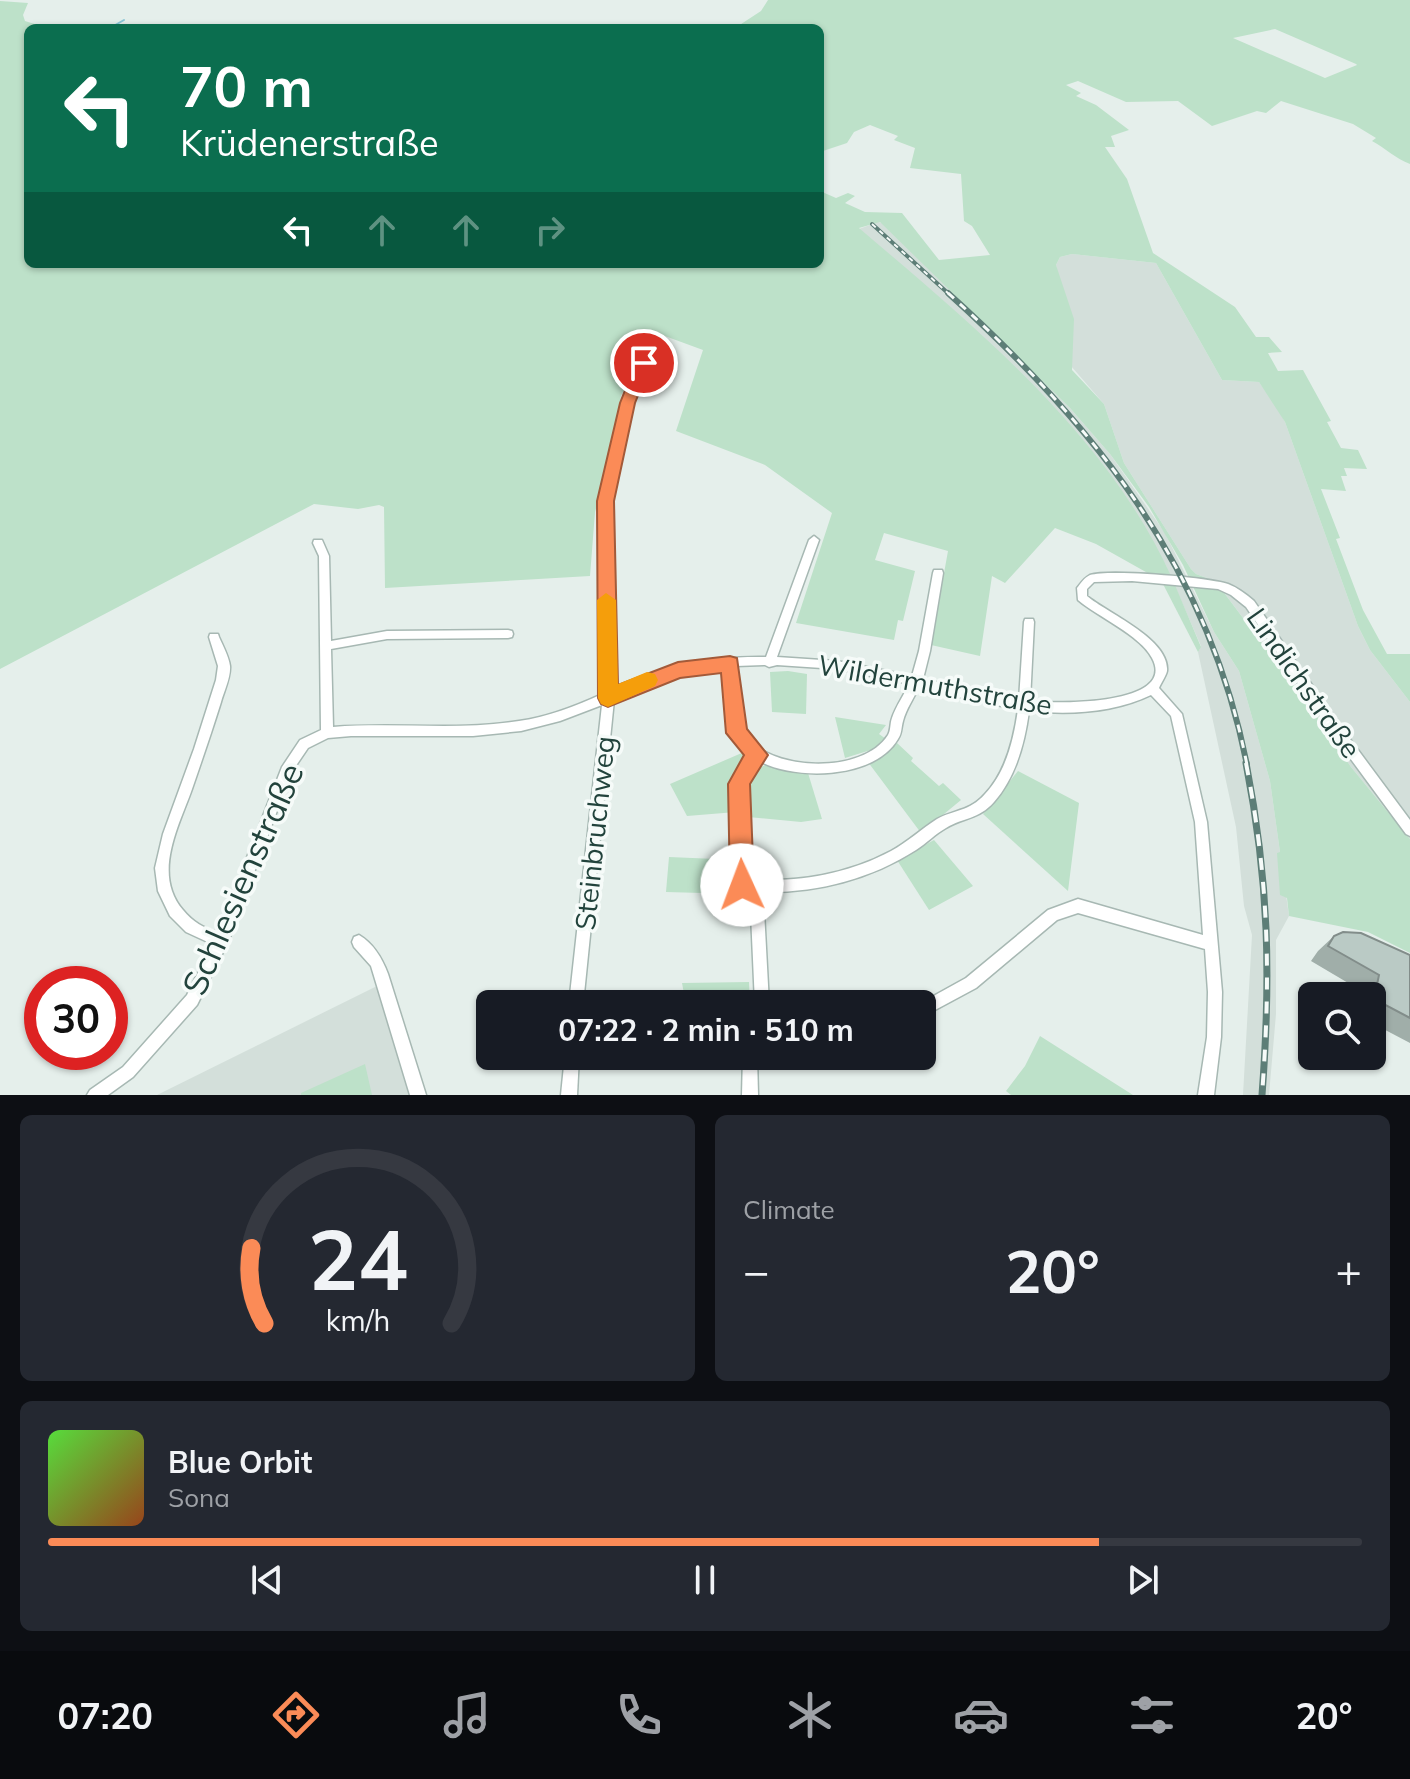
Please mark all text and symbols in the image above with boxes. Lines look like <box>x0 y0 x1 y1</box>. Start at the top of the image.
text: 70 m <box>180 51 313 121</box>
icon: left <box>48 56 152 160</box>
text: Krüdenerstraße <box>180 120 439 165</box>
icon: left <box>276 208 320 252</box>
icon: ahead <box>360 208 404 252</box>
icon: ahead <box>444 208 488 252</box>
icon: right <box>528 208 572 252</box>
pin <box>610 329 678 397</box>
icon: arrive <box>622 341 666 385</box>
street label: Lindichstraße <box>1240 601 1369 765</box>
street label: Wildermuthstraße <box>815 647 1055 722</box>
street label: Steinbruchweg <box>567 734 622 932</box>
street label: Schlesienstraße <box>172 756 313 1001</box>
position arrow <box>700 843 784 927</box>
speed limit sign: 30 <box>24 966 128 1070</box>
map controls <box>1298 982 1386 1070</box>
button: search <box>1298 982 1386 1070</box>
text: 07:22 · 2 min · 510 m <box>558 1011 854 1049</box>
text: Climate <box>743 1193 835 1226</box>
text: 24 <box>308 1206 407 1311</box>
text: 20° <box>1005 1233 1100 1308</box>
text: − <box>743 1243 769 1298</box>
text: + <box>1336 1243 1362 1298</box>
text: km/h <box>325 1302 390 1338</box>
text: Blue Orbit <box>168 1443 312 1481</box>
text: Sona <box>168 1481 230 1514</box>
icon: previous <box>245 1558 289 1602</box>
icon: pause <box>683 1558 727 1602</box>
icon: next <box>1121 1558 1165 1602</box>
icon: directions <box>268 1687 324 1743</box>
icon: music <box>439 1687 495 1743</box>
icon: phone <box>611 1687 667 1743</box>
icon: climate <box>782 1687 838 1743</box>
icon: car <box>953 1687 1009 1743</box>
icon: filters <box>1124 1687 1180 1743</box>
text: 07:20 <box>58 1693 153 1738</box>
text: 20° <box>1295 1693 1352 1738</box>

